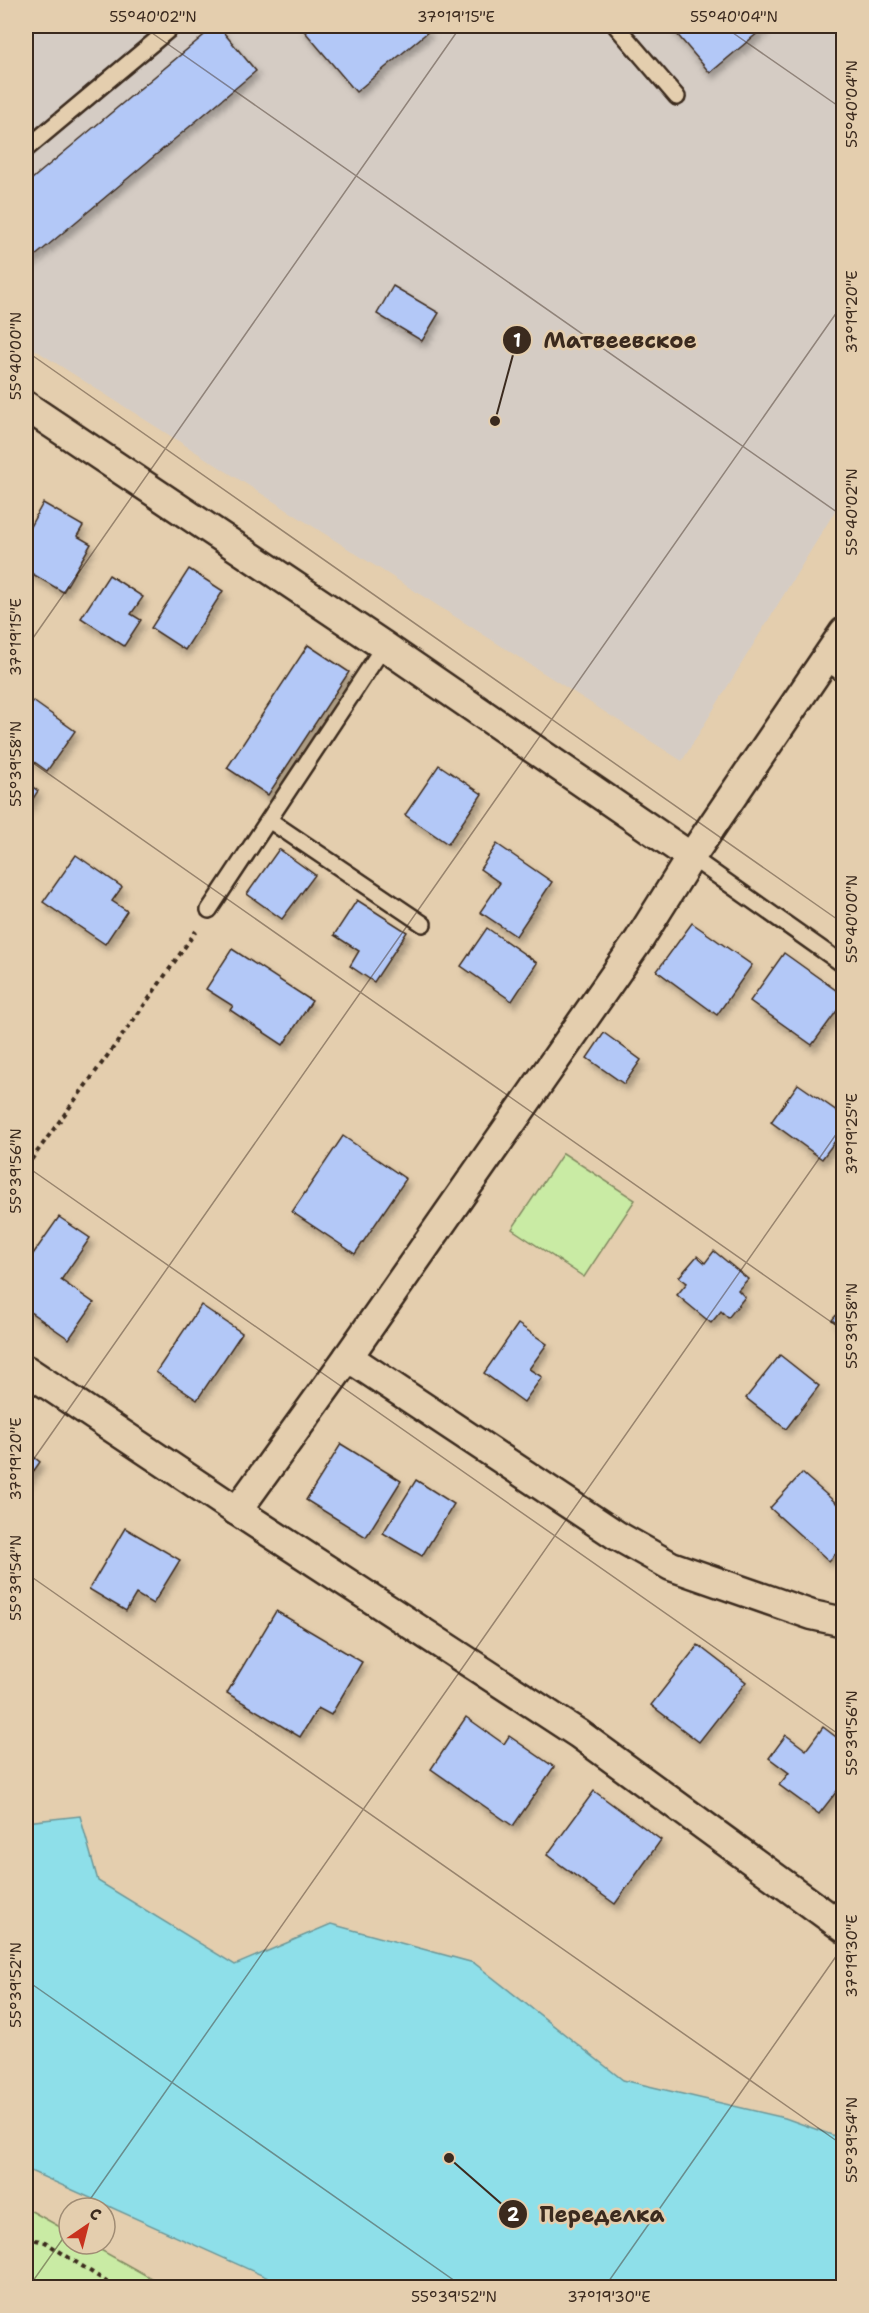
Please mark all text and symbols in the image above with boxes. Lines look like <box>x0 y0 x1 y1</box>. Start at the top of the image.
text: 55°40'02"N <box>109 7 197 27</box>
text: 37°19'15"E <box>417 7 495 27</box>
text: 55°40'04"N <box>690 7 778 27</box>
text: 55°40'04"N <box>842 60 862 148</box>
text: 37°19'20"E <box>842 270 862 354</box>
text: 55°40'00"N <box>6 312 26 400</box>
callout: Матвеевское <box>502 320 709 360</box>
text: Матвеевское <box>543 326 697 355</box>
text: 1 <box>513 329 521 353</box>
text: 55°40'02"N <box>842 468 862 556</box>
text: 37°19'15"E <box>6 598 26 676</box>
text: 55°39'58"N <box>6 721 26 807</box>
text: 55°40'00"N <box>842 875 862 963</box>
text: 37°19'25"E <box>842 1093 862 1175</box>
text: 55°39'56"N <box>6 1128 26 1214</box>
text: 55°39'58"N <box>842 1283 862 1369</box>
text: 37°19'20"E <box>6 1417 26 1501</box>
text: 55°39'54"N <box>6 1535 26 1621</box>
text: 55°39'56"N <box>842 1690 862 1776</box>
text: 37°19'30"E <box>842 1914 862 1998</box>
text: 55°39'52"N <box>6 1942 26 2028</box>
text: 55°39'54"N <box>842 2097 862 2183</box>
callout: Переделка <box>498 2194 677 2234</box>
north arrow <box>57 2196 117 2256</box>
text: Переделка <box>540 2200 665 2229</box>
text: С <box>85 2203 106 2226</box>
text: 2 <box>507 2203 520 2227</box>
text: 55°39'52"N <box>411 2287 497 2307</box>
text: 37°19'30"E <box>567 2287 651 2307</box>

